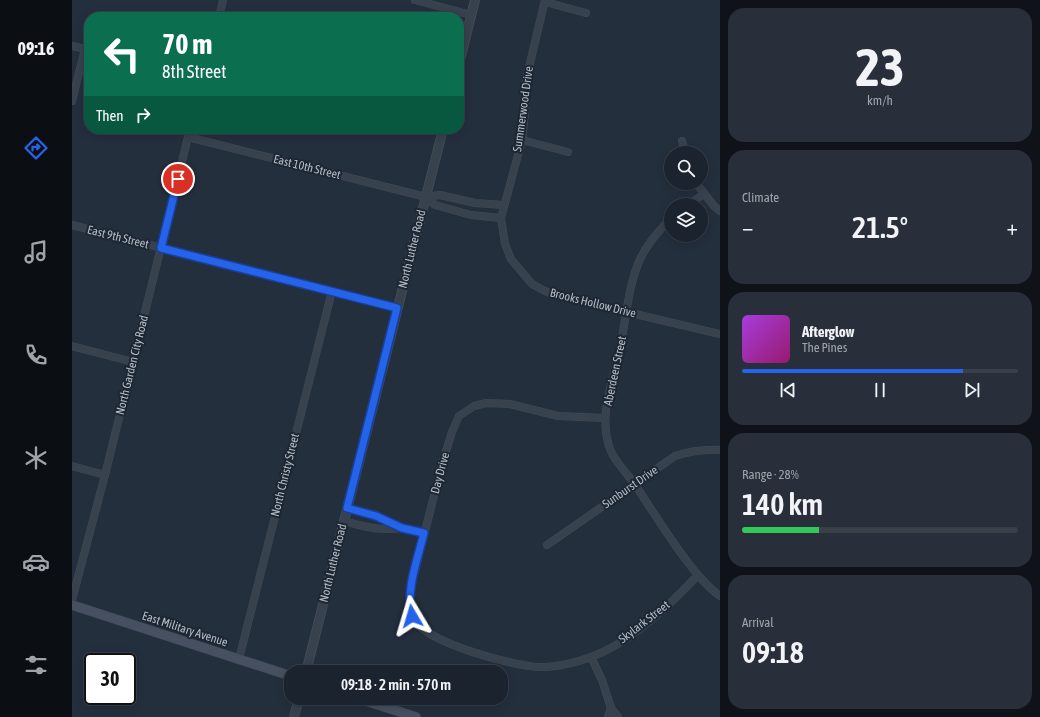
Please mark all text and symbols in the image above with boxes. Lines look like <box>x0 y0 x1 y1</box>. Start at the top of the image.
icon: left <box>96 28 148 80</box>
text: 70 m <box>162 28 212 60</box>
text: 23 <box>856 37 904 97</box>
text: 09:16 <box>17 38 55 59</box>
text: 8th Street <box>162 61 226 82</box>
street label: Summerwood Drive <box>510 65 536 153</box>
text: km/h <box>867 93 893 108</box>
icon: right <box>132 104 154 126</box>
text: Then <box>96 107 124 124</box>
icon: directions <box>22 134 50 162</box>
map controls <box>664 146 708 242</box>
button: search <box>664 146 708 190</box>
street label: East 10th Street <box>272 152 342 182</box>
pin <box>161 162 195 196</box>
icon: arrive <box>167 168 189 190</box>
text: Climate <box>742 190 779 205</box>
button: layers <box>664 198 708 242</box>
street label: North Luther Road <box>395 208 429 290</box>
text: 21.5° <box>852 210 908 244</box>
text: − <box>742 214 753 240</box>
text: + <box>1007 214 1018 240</box>
street label: East 9th Street <box>86 223 151 252</box>
icon: music <box>22 238 50 266</box>
street label: Brooks Hollow Drive <box>549 286 637 320</box>
street label: North Garden City Road <box>113 314 151 416</box>
text: Afterglow <box>802 323 855 340</box>
street label: Aberdeen Street <box>601 334 629 407</box>
text: The Pines <box>802 340 847 355</box>
icon: phone <box>22 341 50 369</box>
icon: previous <box>777 379 799 401</box>
icon: pause <box>869 379 891 401</box>
icon: next <box>961 379 983 401</box>
street label: North Christy Street <box>268 431 302 518</box>
icon: climate <box>22 444 50 472</box>
street label: Day Drive <box>428 451 452 495</box>
street label: Sunburst Drive <box>600 463 660 511</box>
text: Range · 28% <box>742 467 799 482</box>
text: 140 km <box>742 487 823 521</box>
street label: North Luther Road <box>316 522 350 604</box>
icon: car <box>22 548 50 576</box>
position arrow <box>391 595 433 637</box>
street label: Skylark Street <box>616 597 673 646</box>
street label: East Military Avenue <box>140 609 230 649</box>
text: Arrival <box>742 615 774 630</box>
text: 09:18 <box>742 635 804 669</box>
icon: filters <box>22 651 50 679</box>
speed limit sign: 30 <box>84 653 136 705</box>
text: 09:18 · 2 min · 570 m <box>341 676 451 693</box>

